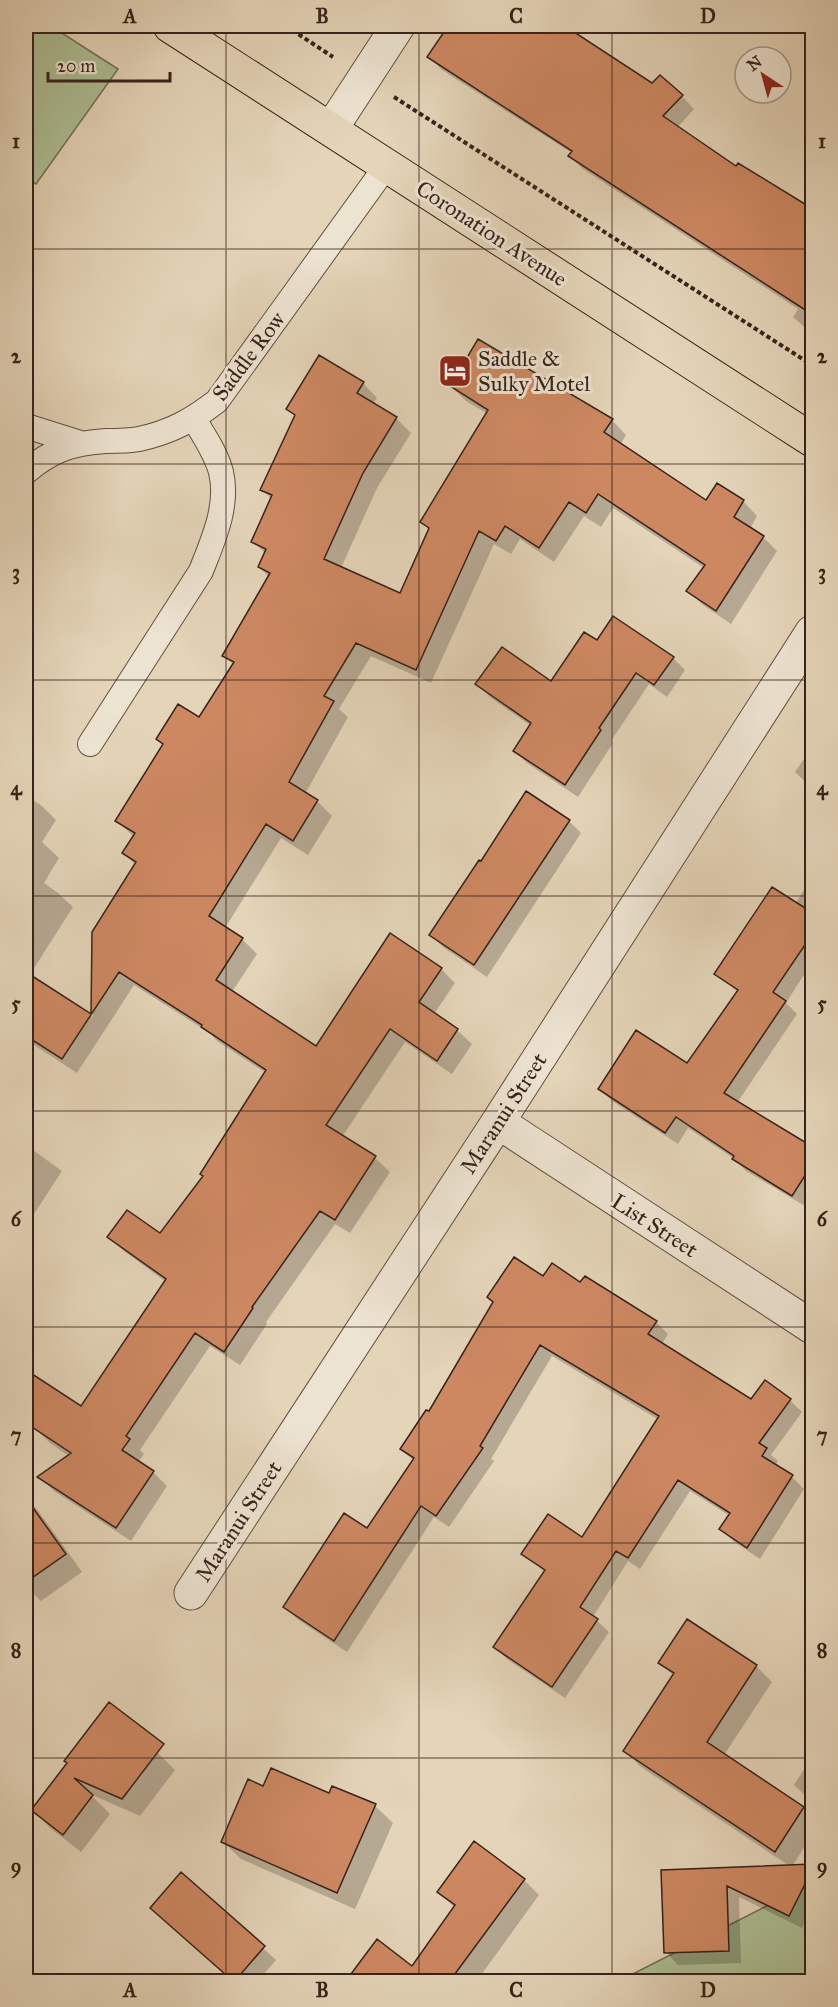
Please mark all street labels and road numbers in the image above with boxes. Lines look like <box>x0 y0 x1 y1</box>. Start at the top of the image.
street label: Coronation Avenue <box>411 175 572 292</box>
street label: Saddle Row <box>206 306 291 406</box>
street label: Maranui Street <box>454 1048 553 1179</box>
street label: List Street <box>606 1188 703 1263</box>
street label: Maranui Street <box>189 1456 288 1587</box>

